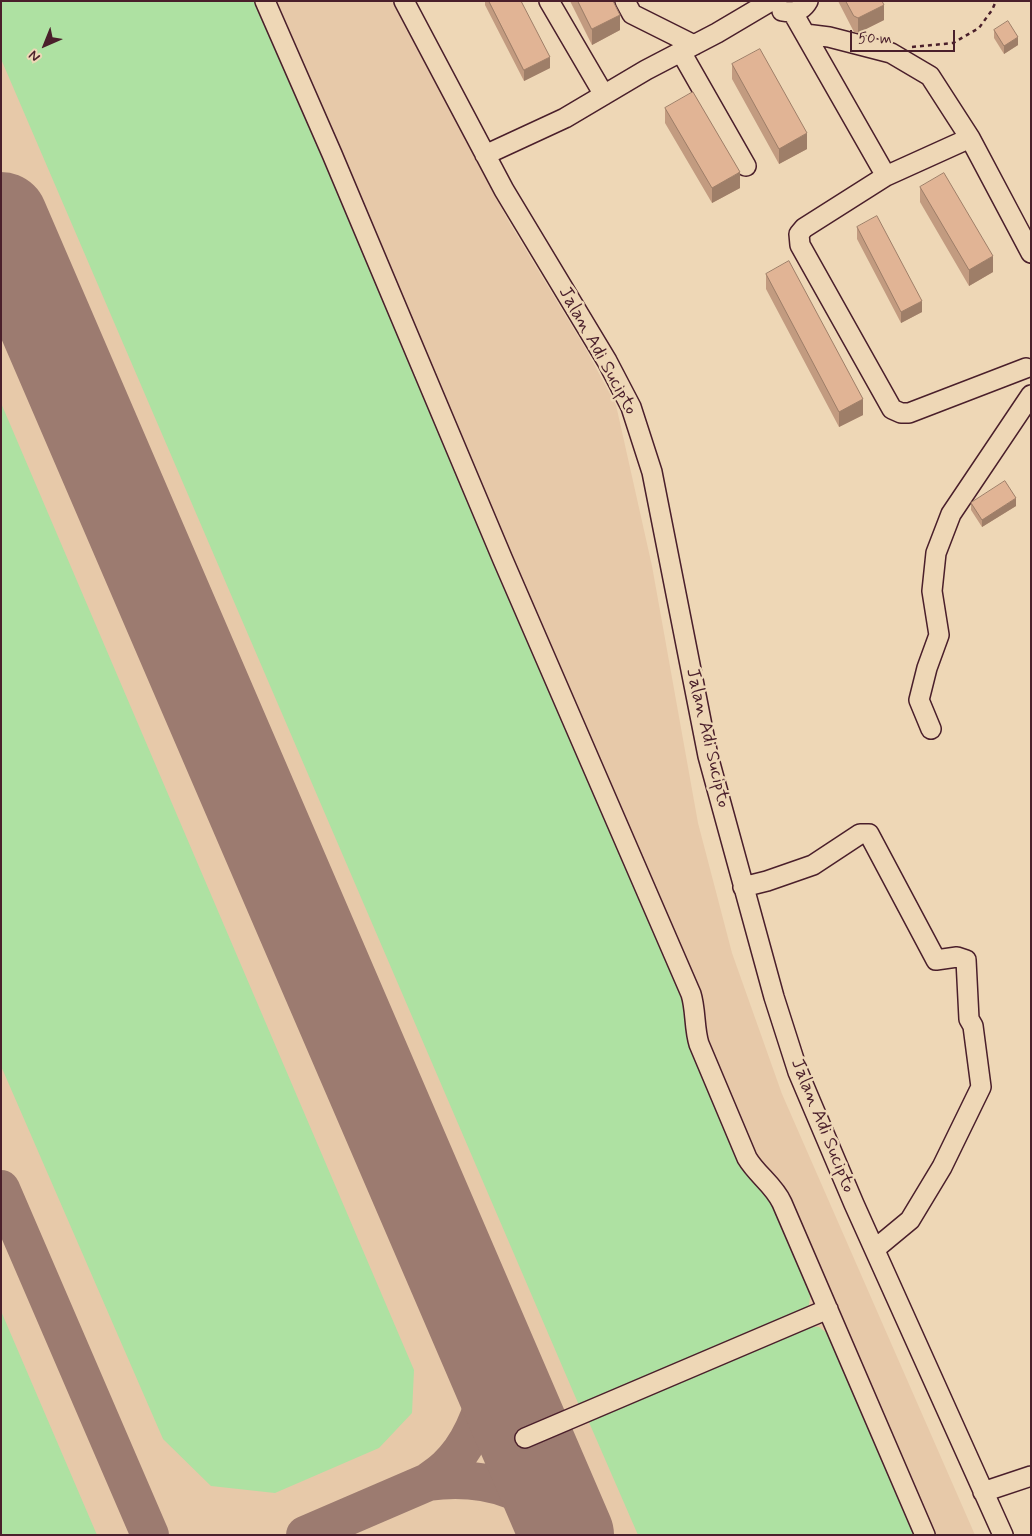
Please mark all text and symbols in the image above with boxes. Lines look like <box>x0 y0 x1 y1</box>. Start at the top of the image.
north arrow <box>20 20 70 70</box>
scale bar <box>852 20 957 52</box>
text: 50 m <box>858 29 892 49</box>
text: N <box>25 46 44 66</box>
street label: Jalan Adi Sucipto <box>552 283 642 419</box>
street label: Jalan Adi Sucipto <box>680 666 734 810</box>
street label: Jalan Adi Sucipto <box>785 1056 859 1196</box>

